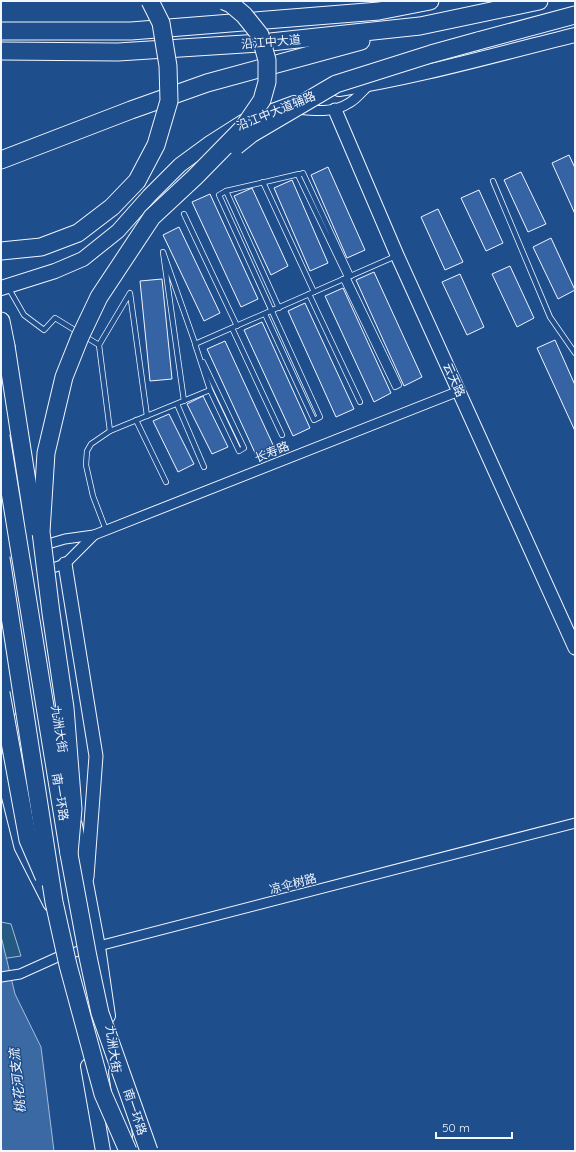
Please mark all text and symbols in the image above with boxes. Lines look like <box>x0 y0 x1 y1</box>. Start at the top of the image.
street label: 沿江中大道 <box>240 31 302 52</box>
street label: 沿江中大道辅路 <box>234 88 318 133</box>
street label: 云天路 <box>440 360 469 399</box>
street label: 长寿路 <box>252 438 291 465</box>
street label: 九洲大街 <box>48 704 71 754</box>
street label: 南一环路 <box>49 772 72 822</box>
street label: 凉伞树路 <box>268 870 318 897</box>
street label: 九洲大街 <box>103 1024 124 1074</box>
water label: 桃花河支流 <box>5 1046 28 1114</box>
street label: 南一环路 <box>121 1087 150 1137</box>
scale bar <box>436 1114 512 1140</box>
text: 50 m <box>442 1120 470 1135</box>

